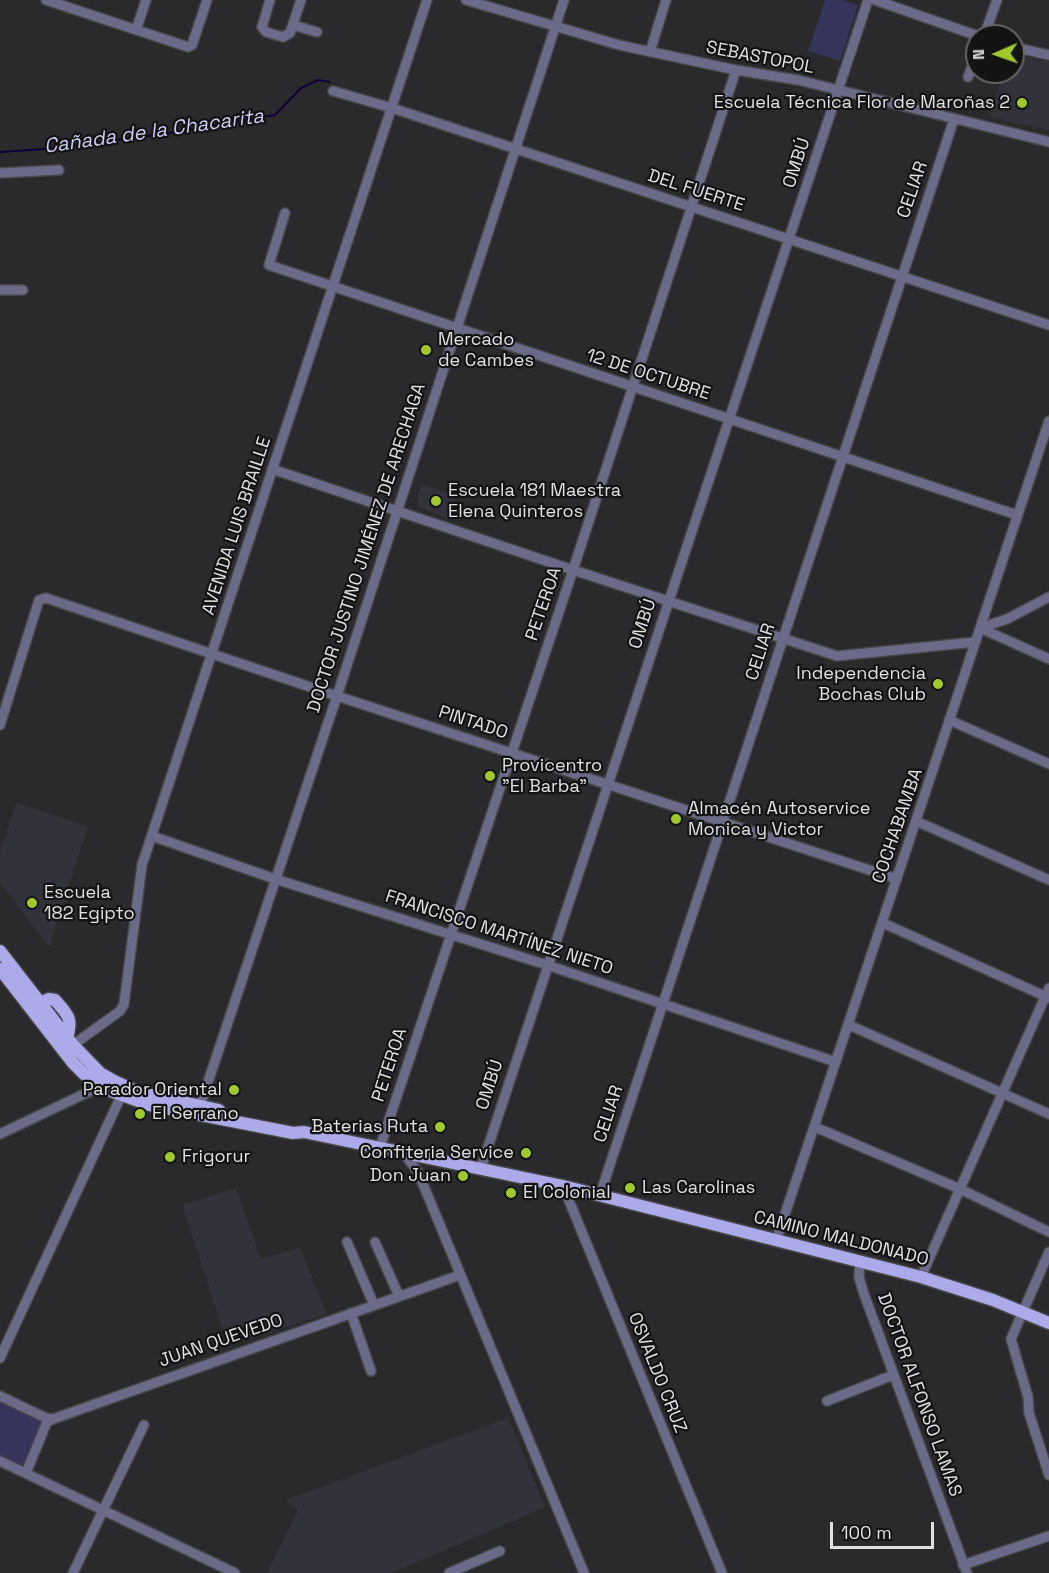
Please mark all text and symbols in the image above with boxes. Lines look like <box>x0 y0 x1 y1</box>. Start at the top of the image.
north arrow <box>965 24 1025 84</box>
street label: SEBASTOPOL <box>704 37 816 79</box>
text: N <box>968 49 989 60</box>
place label: Escuela Técnica Flor de Maroñas 2 <box>714 92 1010 114</box>
marker: Escuela Técnica Flor de Maroñas 2 <box>1015 96 1029 110</box>
water label: Cañada de la Chacarita <box>43 105 265 159</box>
street label: OMBÚ <box>779 135 815 191</box>
street label: CELIAR <box>893 159 933 221</box>
street label: DEL FUERTE <box>645 165 747 217</box>
place label: Mercado de Cambes <box>438 329 534 372</box>
marker: Mercado de Cambes <box>419 343 433 357</box>
street label: 12 DE OCTUBRE <box>583 345 713 405</box>
street label: DOCTOR JUSTINO JIMÉNEZ DE ARECHAGA <box>303 381 431 715</box>
street label: AVENIDA LUIS BRAILLE <box>198 434 276 618</box>
place label: Escuela 181 Maestra Elena Quinteros <box>448 480 621 522</box>
marker: Escuela 181 Maestra Elena Quinteros <box>429 494 443 508</box>
street label: PETEROA <box>521 564 567 644</box>
street label: OMBÚ <box>625 596 661 652</box>
street label: CELIAR <box>742 621 780 683</box>
place label: Independencia Bochas Club <box>796 663 926 706</box>
marker: Independencia Bochas Club <box>931 677 945 691</box>
street label: PINTADO <box>436 702 510 744</box>
place label: Provicentro "El Barba" <box>502 755 602 798</box>
street label: COCHABAMBA <box>868 766 928 886</box>
marker: Provicentro "El Barba" <box>483 769 497 783</box>
place label: Almacén Autoservice Monica y Victor <box>688 798 870 840</box>
marker: Almacén Autoservice Monica y Victor <box>669 812 683 826</box>
place label: Escuela 182 Egipto <box>44 882 135 924</box>
street label: FRANCISCO MARTÍNEZ NIETO <box>382 886 616 980</box>
marker: Escuela 182 Egipto <box>25 896 39 910</box>
street label: PETEROA <box>368 1025 412 1105</box>
street label: OMBÚ <box>472 1057 508 1113</box>
place label: Parador Oriental <box>83 1079 222 1101</box>
marker: Parador Oriental <box>227 1083 241 1097</box>
street label: CELIAR <box>590 1083 628 1145</box>
place label: El Serrano <box>152 1103 239 1125</box>
marker: El Serrano <box>133 1107 147 1121</box>
place label: Baterias Ruta <box>311 1116 428 1138</box>
marker: Baterias Ruta <box>433 1120 447 1134</box>
place label: Confiteria Service <box>360 1142 514 1164</box>
place label: Frigorur <box>182 1146 250 1168</box>
marker: Confiteria Service <box>519 1146 533 1160</box>
marker: Frigorur <box>163 1150 177 1164</box>
place label: Don Juan <box>370 1165 451 1187</box>
marker: Don Juan <box>456 1169 470 1183</box>
place label: Las Carolinas <box>642 1177 755 1199</box>
marker: Las Carolinas <box>623 1181 637 1195</box>
place label: El Colonial <box>523 1182 611 1204</box>
marker: El Colonial <box>504 1186 518 1200</box>
street label: CAMINO MALDONADO <box>751 1207 931 1271</box>
street label: DOCTOR ALFONSO LAMAS <box>872 1290 966 1500</box>
street label: JUAN QUEVEDO <box>156 1310 286 1372</box>
street label: OSVALDO CRUZ <box>623 1310 691 1436</box>
scale bar <box>833 1510 936 1548</box>
text: 100 m <box>841 1521 892 1544</box>

